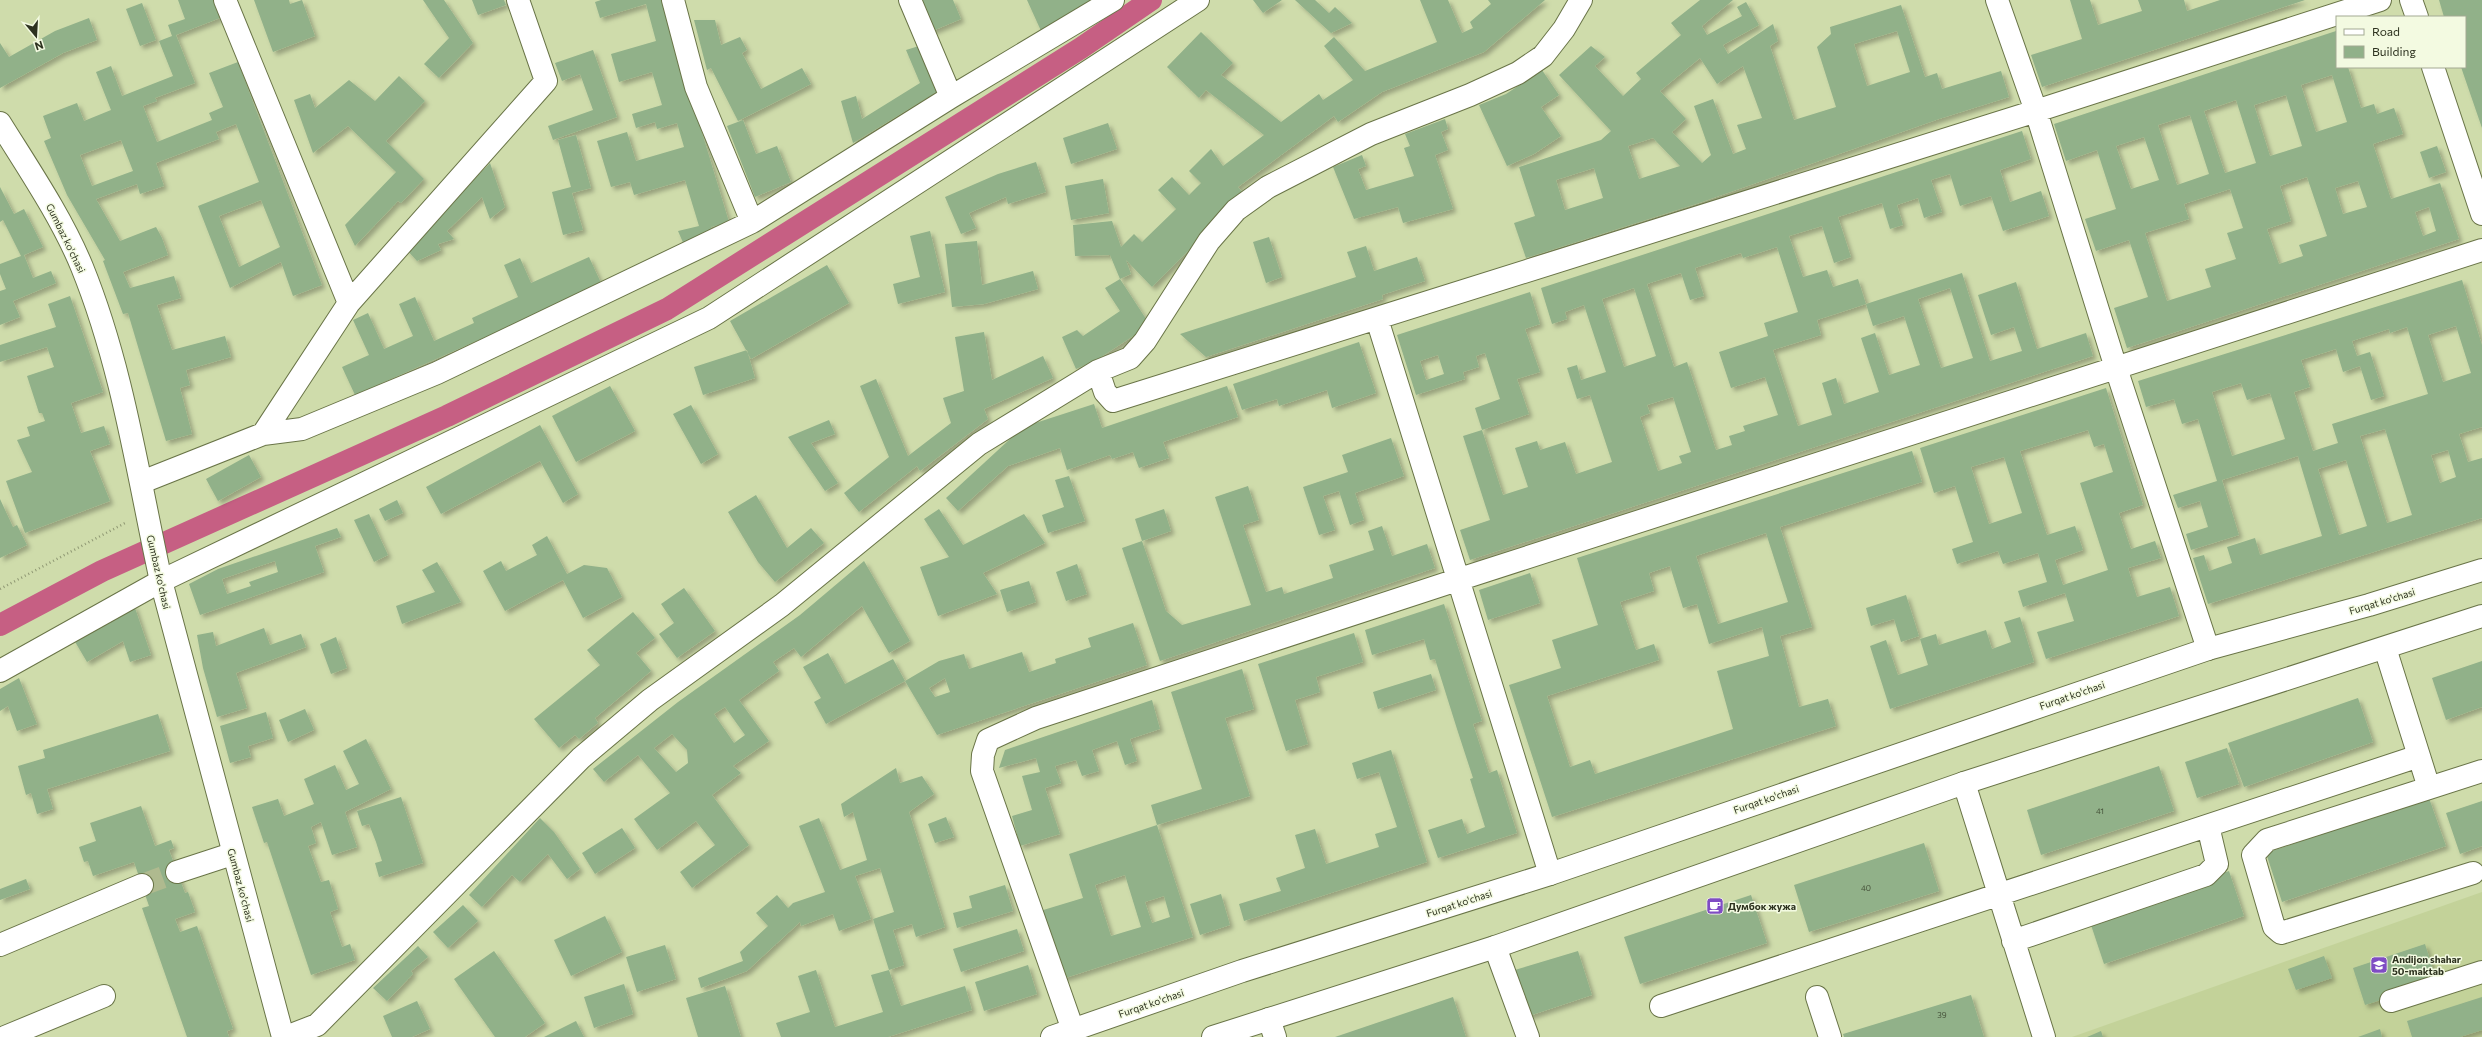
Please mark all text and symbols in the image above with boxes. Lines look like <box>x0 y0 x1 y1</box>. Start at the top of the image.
north arrow <box>16 16 56 56</box>
legend <box>2336 16 2466 68</box>
text: Road <box>2372 24 2400 38</box>
text: N <box>33 39 45 53</box>
text: Building <box>2372 44 2416 58</box>
street label: Gumbaz ko'chasi <box>44 201 88 275</box>
street label: Gumbaz ko'chasi <box>145 534 173 610</box>
street label: Furqat ko'chasi <box>2348 585 2416 617</box>
street label: Furqat ko'chasi <box>2038 678 2106 712</box>
street label: Furqat ko'chasi <box>1732 782 1800 816</box>
house number: 41 <box>2096 806 2104 816</box>
street label: Gumbaz ko'chasi <box>225 847 257 923</box>
house number: 40 <box>1861 883 1871 893</box>
street label: Furqat ko'chasi <box>1425 887 1493 919</box>
cafe icon: Думбок жужа <box>1705 896 1725 916</box>
place label: Думбок жужа <box>1728 900 1796 912</box>
place label: Andijon shahar 50-maktab <box>2392 953 2461 977</box>
school or university icon: Andijon shahar 50-maktab <box>2369 955 2389 975</box>
street label: Furqat ko'chasi <box>1117 986 1185 1020</box>
house number: 39 <box>1937 1010 1947 1020</box>

